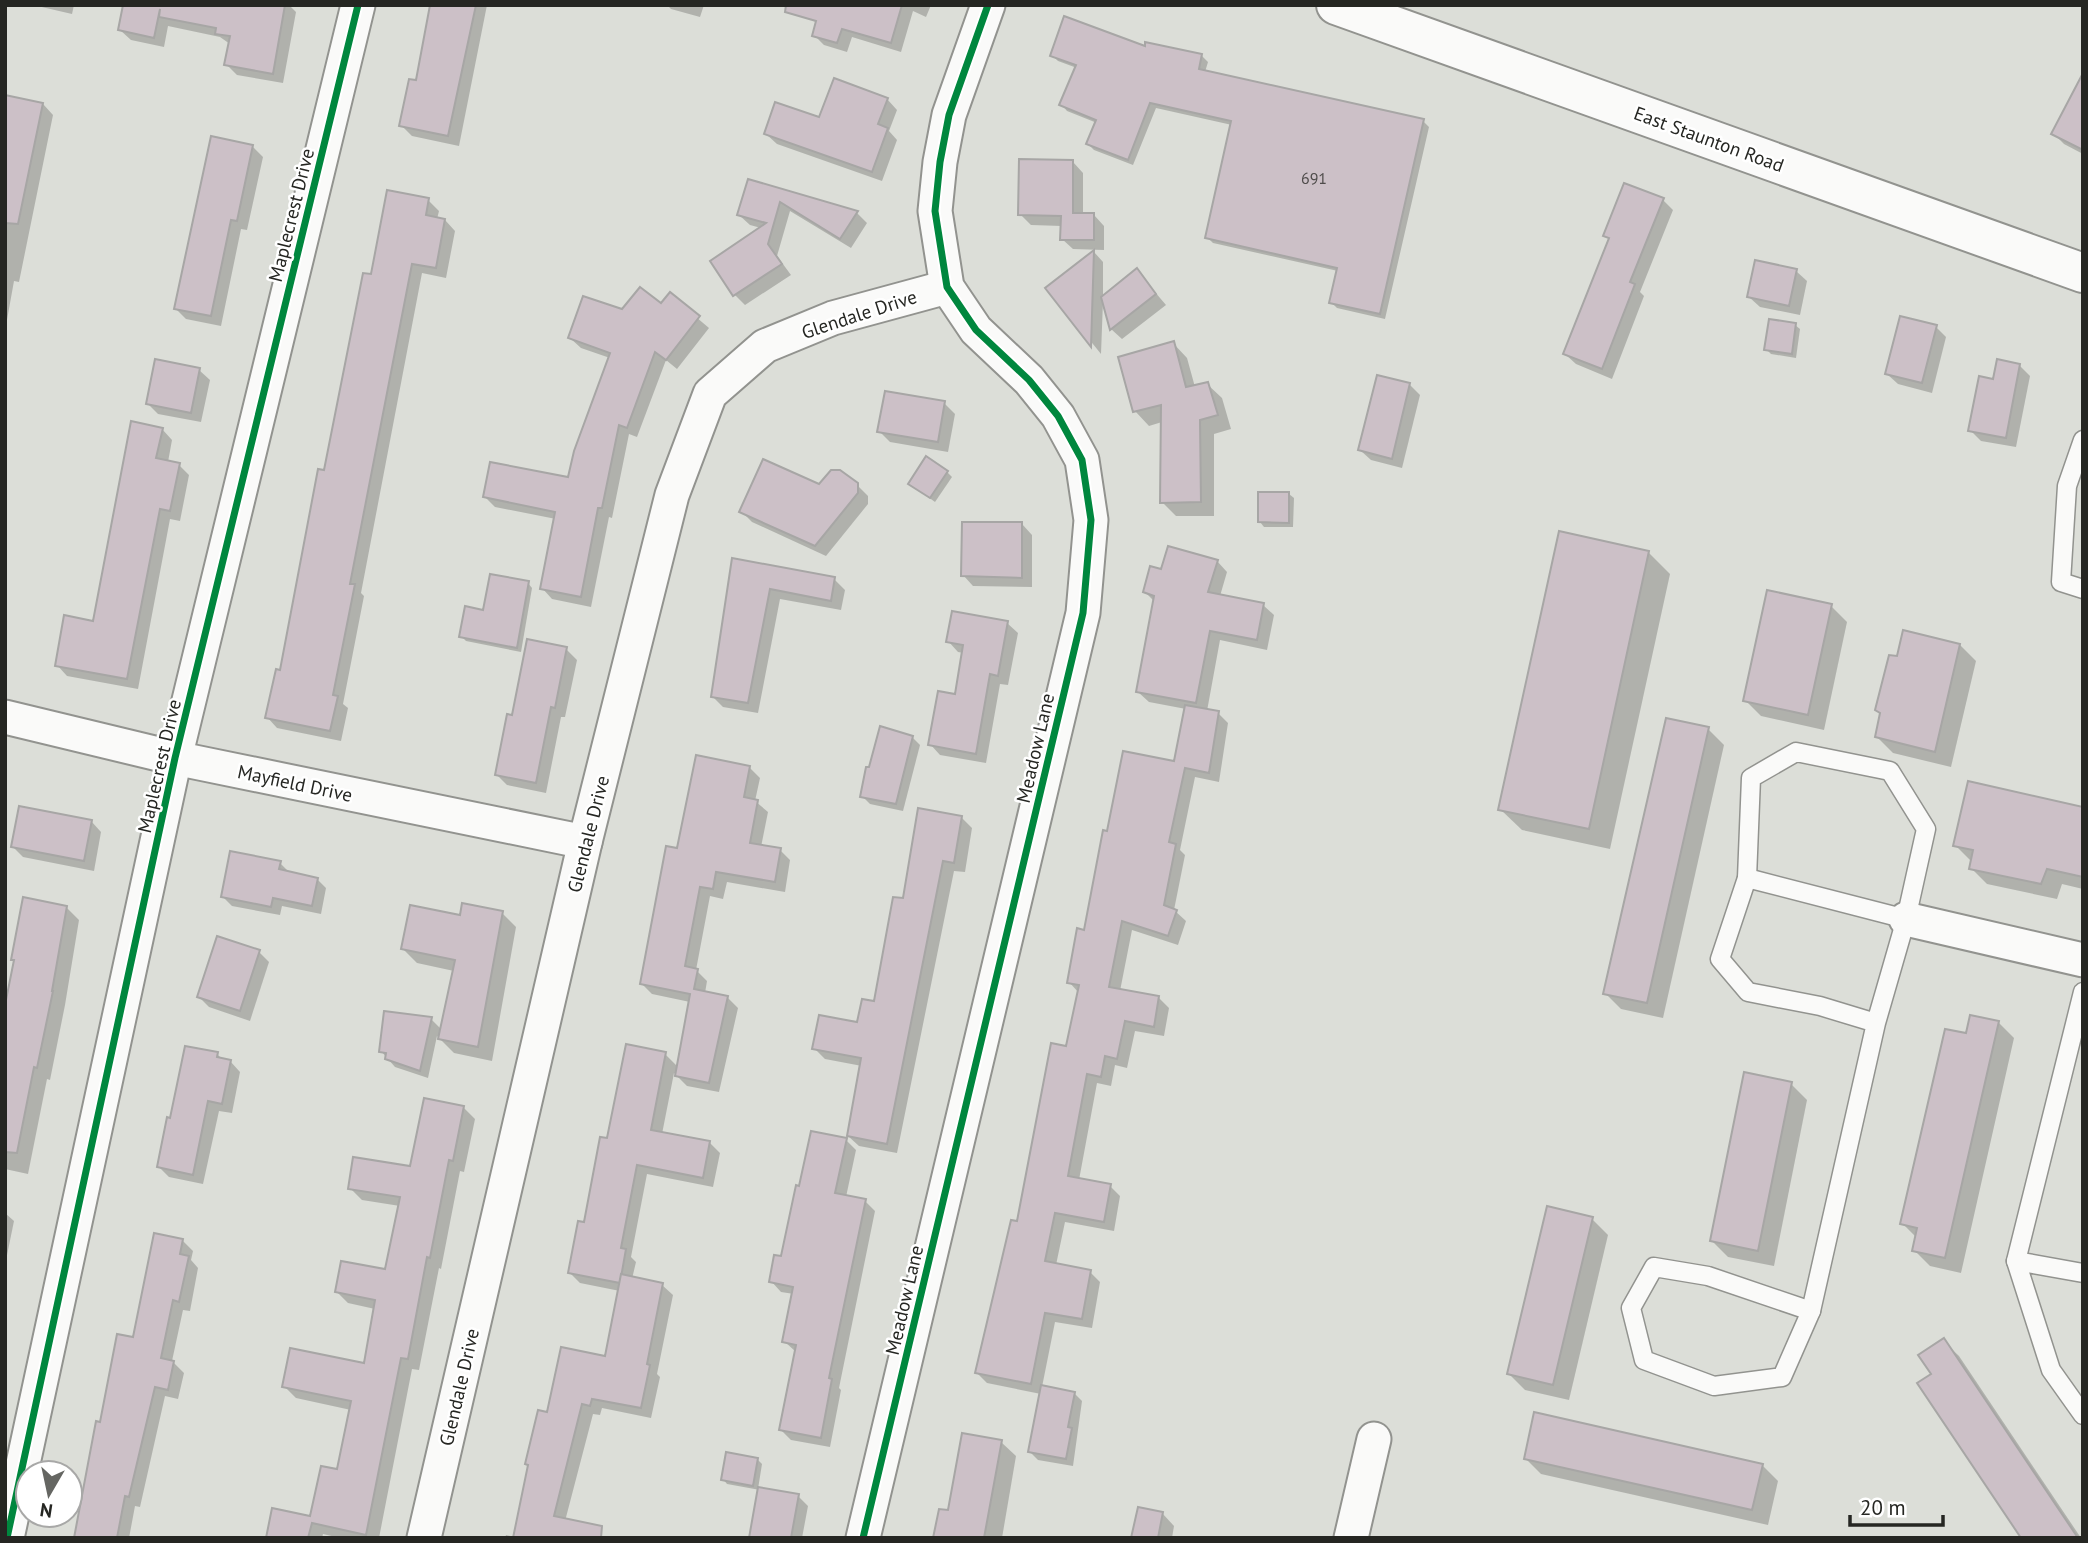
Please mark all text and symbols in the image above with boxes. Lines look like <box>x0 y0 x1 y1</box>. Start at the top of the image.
street label: East Staunton Road <box>1631 101 1787 177</box>
street label: Maplecrest Drive <box>263 146 319 284</box>
house number: 691 <box>1301 168 1327 188</box>
street label: Glendale Drive <box>798 284 920 344</box>
street label: Meadow Lane <box>1011 691 1059 805</box>
street label: Maplecrest Drive <box>132 697 186 835</box>
street label: Mayfield Drive <box>235 759 355 807</box>
street label: Glendale Drive <box>562 773 614 895</box>
street label: Meadow Lane <box>880 1243 928 1357</box>
street label: Glendale Drive <box>434 1326 484 1448</box>
north arrow <box>14 1459 84 1529</box>
scale bar <box>1850 1484 1943 1528</box>
text: 20 m <box>1860 1494 1906 1521</box>
text: N <box>38 1498 54 1524</box>

